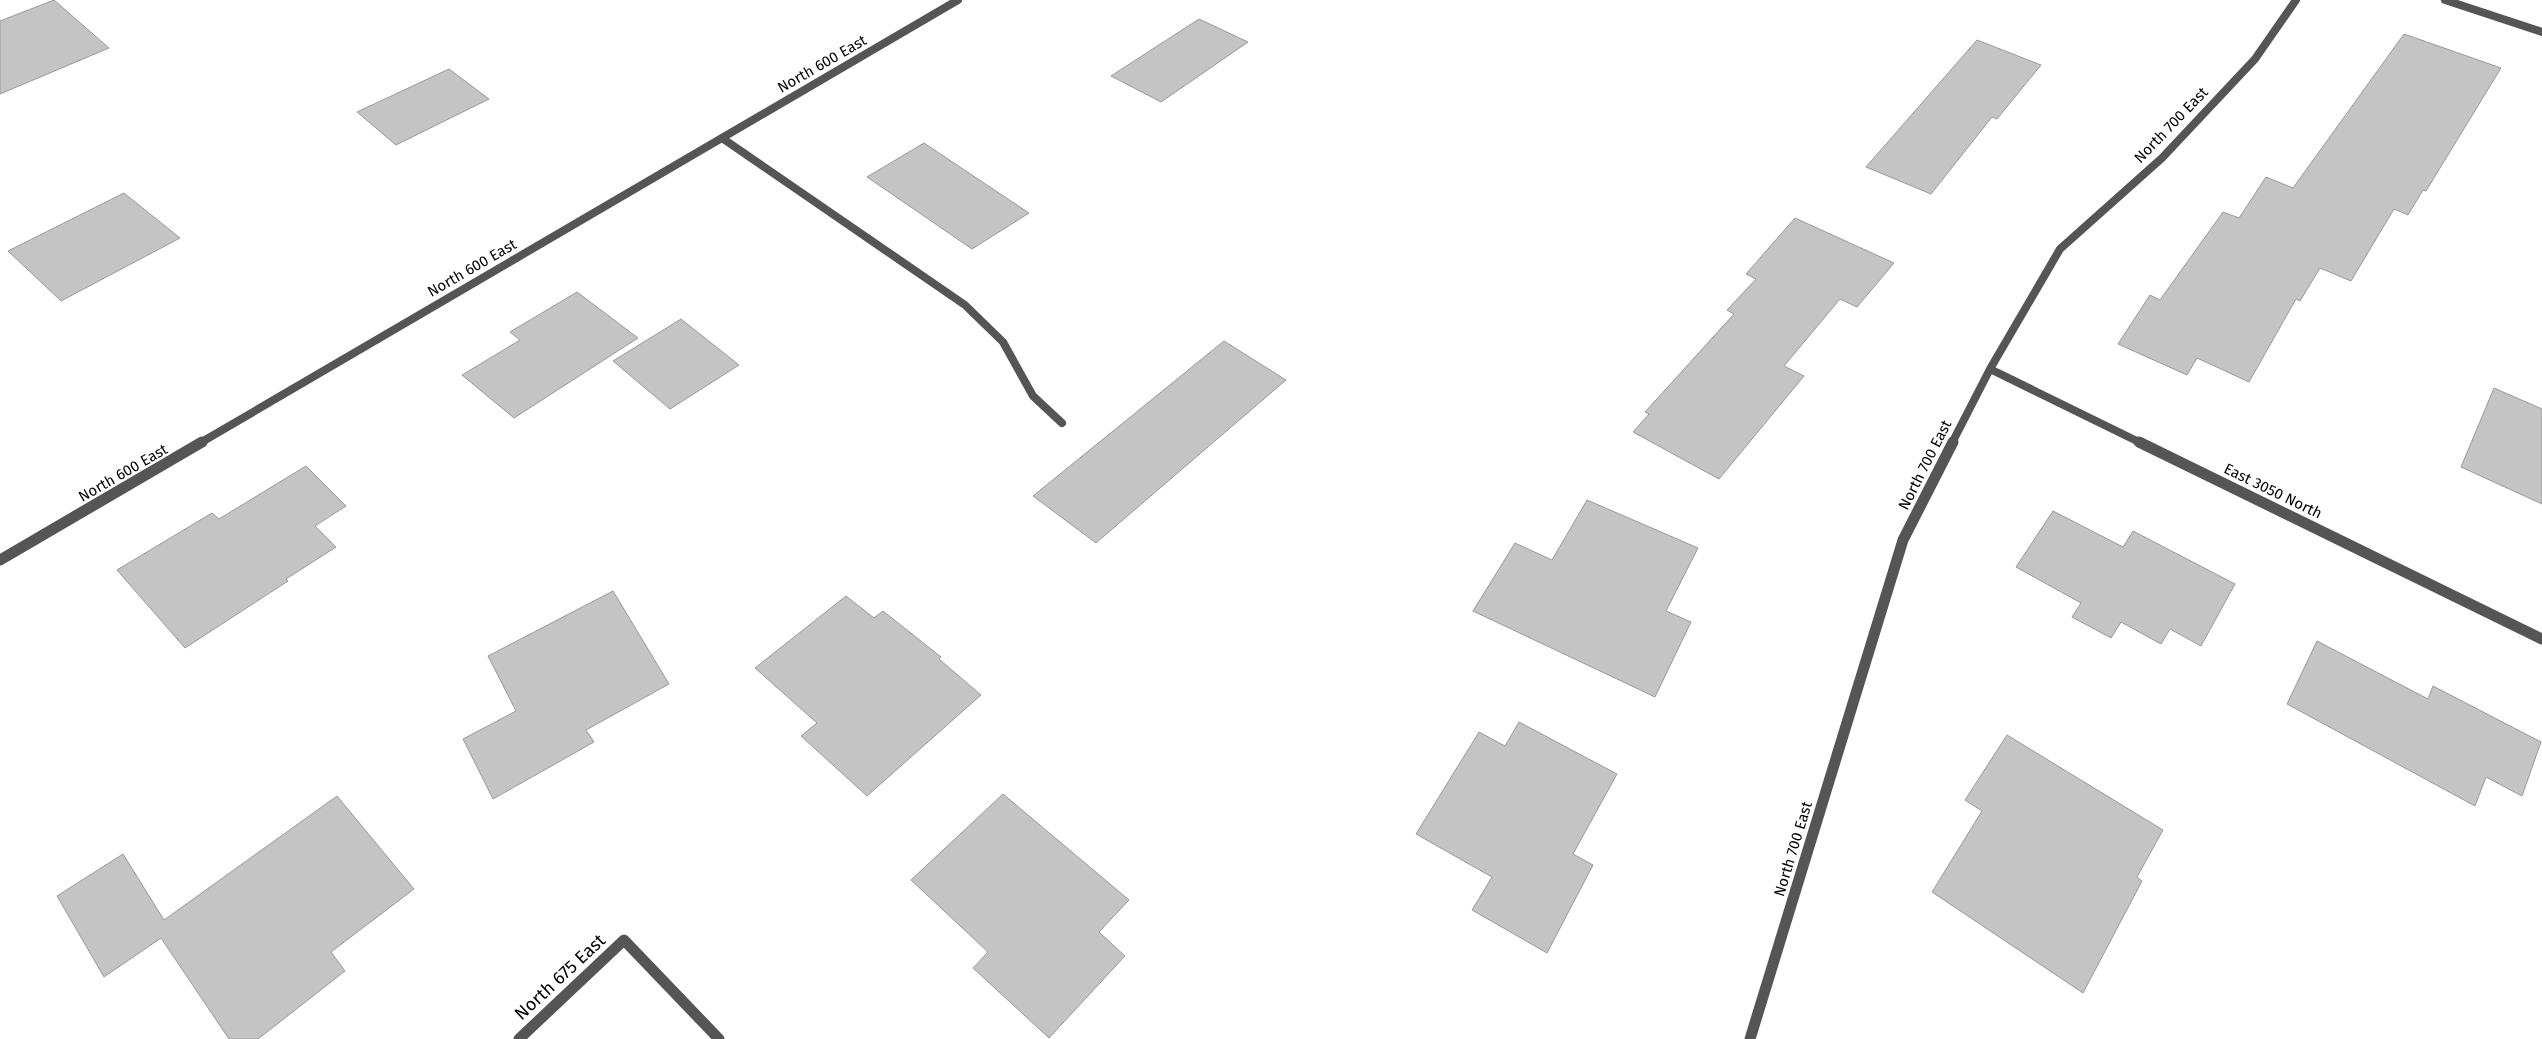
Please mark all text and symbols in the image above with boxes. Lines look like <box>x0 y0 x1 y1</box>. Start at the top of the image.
street label: North 600 East <box>774 31 870 97</box>
street label: North 700 East <box>2130 83 2212 167</box>
street label: North 600 East <box>424 235 520 301</box>
street label: North 700 East <box>1895 417 1956 513</box>
street label: North 600 East <box>75 440 171 506</box>
street label: East 3050 North <box>2221 459 2325 523</box>
street label: North 700 East <box>1770 799 1816 899</box>
street label: North 675 East <box>510 929 610 1025</box>

